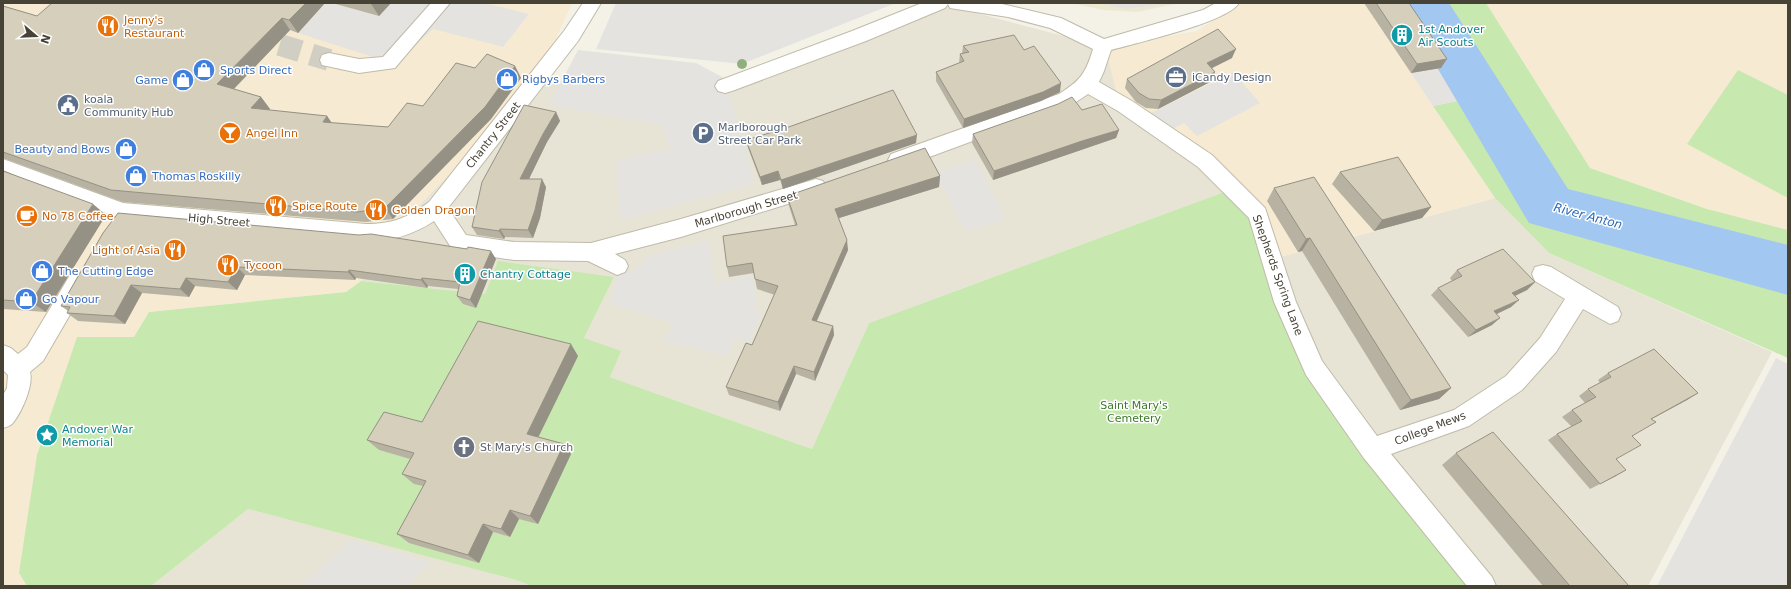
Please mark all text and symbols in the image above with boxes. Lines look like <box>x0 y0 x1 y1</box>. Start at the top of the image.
restaurant icon: Jenny's Restaurant <box>95 13 121 39</box>
place label: Jenny's Restaurant <box>123 14 185 40</box>
north arrow <box>16 16 56 56</box>
building icon: 1st Andover Air Scouts <box>1389 22 1415 48</box>
place label: 1st Andover Air Scouts <box>1418 23 1485 49</box>
text: N <box>37 33 53 46</box>
shop icon: Sports Direct <box>191 57 217 83</box>
place label: Sports Direct <box>220 64 292 77</box>
office icon: iCandy Design <box>1163 64 1189 90</box>
shop icon: Rigbys Barbers <box>494 66 520 92</box>
shop icon: Game <box>170 67 196 93</box>
place label: iCandy Design <box>1192 71 1271 84</box>
place label: Rigbys Barbers <box>522 73 605 86</box>
place label: Game <box>135 74 168 87</box>
public building icon: koala Community Hub <box>55 92 81 118</box>
place label: koala Community Hub <box>84 93 173 119</box>
street label: Chantry Street <box>463 99 524 171</box>
bar icon: Angel Inn <box>217 120 243 146</box>
parking icon: Marlborough Street Car Park <box>690 120 716 146</box>
place label: Marlborough Street Car Park <box>718 121 802 147</box>
place label: Angel Inn <box>246 127 298 140</box>
shop icon: Beauty and Bows <box>113 136 139 162</box>
place label: Beauty and Bows <box>14 143 110 156</box>
shop icon: Thomas Roskilly <box>123 163 149 189</box>
place label: Thomas Roskilly <box>151 170 241 183</box>
street label: Marlborough Street <box>693 188 800 230</box>
restaurant icon: Spice Route <box>263 193 289 219</box>
restaurant icon: Golden Dragon <box>363 197 389 223</box>
place label: Spice Route <box>292 200 357 213</box>
water label: River Anton <box>1552 200 1624 232</box>
cafe icon: No 78 Coffee <box>14 203 40 229</box>
place label: Golden Dragon <box>392 204 475 217</box>
place label: No 78 Coffee <box>42 210 114 223</box>
street label: High Street <box>187 211 251 230</box>
street label: Shepherds Spring Lane <box>1250 213 1306 338</box>
restaurant icon: Light of Asia <box>162 237 188 263</box>
place label: Light of Asia <box>92 244 160 257</box>
restaurant icon: Tycoon <box>215 252 241 278</box>
shop icon: The Cutting Edge <box>29 258 55 284</box>
place label: Tycoon <box>243 259 282 272</box>
building icon: Chantry Cottage <box>452 261 478 287</box>
place label: The Cutting Edge <box>57 265 154 278</box>
place label: Chantry Cottage <box>480 268 571 281</box>
shop icon: Go Vapour <box>13 286 39 312</box>
place label: Go Vapour <box>42 293 100 306</box>
park label: Saint Mary's Cemetery <box>1100 399 1168 425</box>
street label: College Mews <box>1393 409 1468 448</box>
place icon: Andover War Memorial <box>34 422 60 448</box>
place label: Andover War Memorial <box>62 423 133 449</box>
church icon: St Mary's Church <box>451 434 477 460</box>
place label: St Mary's Church <box>480 441 573 454</box>

